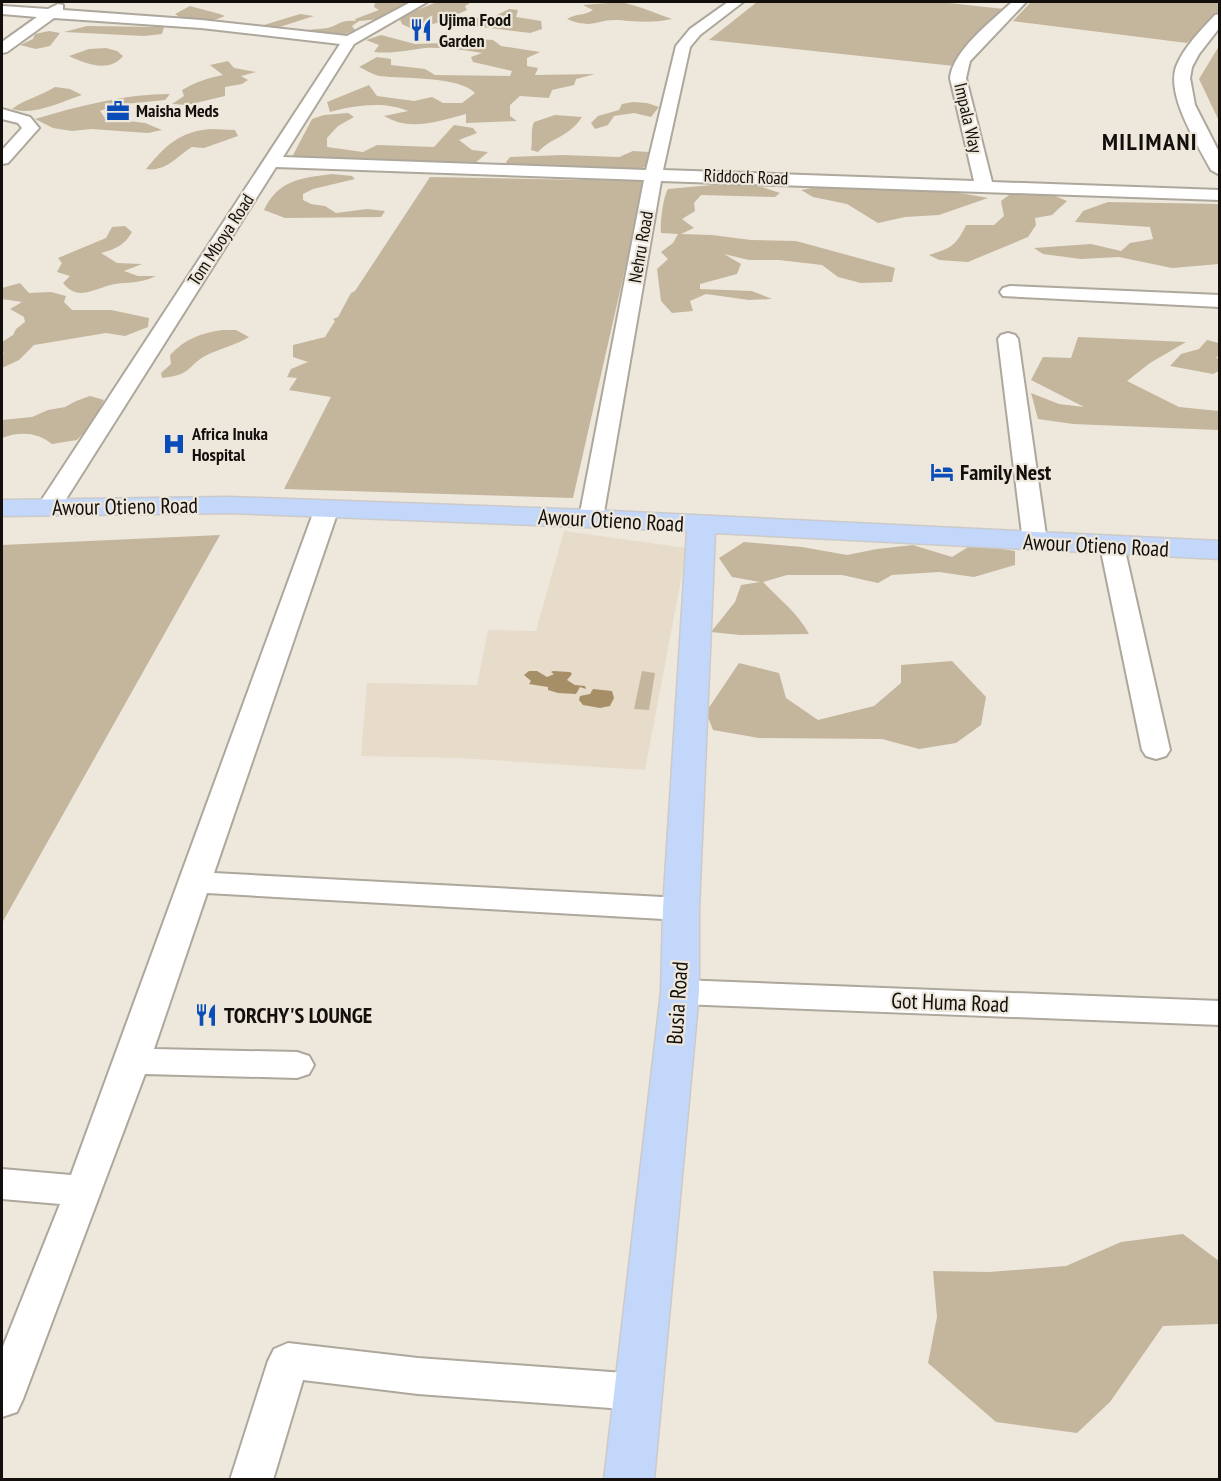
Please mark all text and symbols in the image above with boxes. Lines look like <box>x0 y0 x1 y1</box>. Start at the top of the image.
place label: Ujima Food Garden <box>439 8 511 52</box>
restaurant icon: Ujima Food Garden <box>408 17 434 43</box>
street label: Impala Way <box>949 81 988 155</box>
office icon: Maisha Meds <box>105 98 131 124</box>
place label: Maisha Meds <box>136 99 219 122</box>
district label: MILIMANI <box>1102 126 1198 157</box>
street label: Riddoch Road <box>703 164 789 189</box>
street label: Tom Mboya Road <box>182 189 259 290</box>
street label: Nehru Road <box>623 209 658 285</box>
place label: Africa Inuka Hospital <box>191 422 268 466</box>
hospital icon: Africa Inuka Hospital <box>161 431 187 457</box>
place label: Family Nest <box>960 458 1052 486</box>
hotel icon: Family Nest <box>929 459 955 485</box>
street label: Awour Otieno Road <box>52 491 198 521</box>
street label: Awour Otieno Road <box>537 502 685 538</box>
street label: Awour Otieno Road <box>1022 527 1170 563</box>
street label: Busia Road <box>660 961 694 1045</box>
street label: Got Huma Road <box>891 986 1009 1018</box>
place label: TORCHY'S LOUNGE <box>224 1001 372 1029</box>
restaurant icon: TORCHY'S LOUNGE <box>193 1002 219 1028</box>

